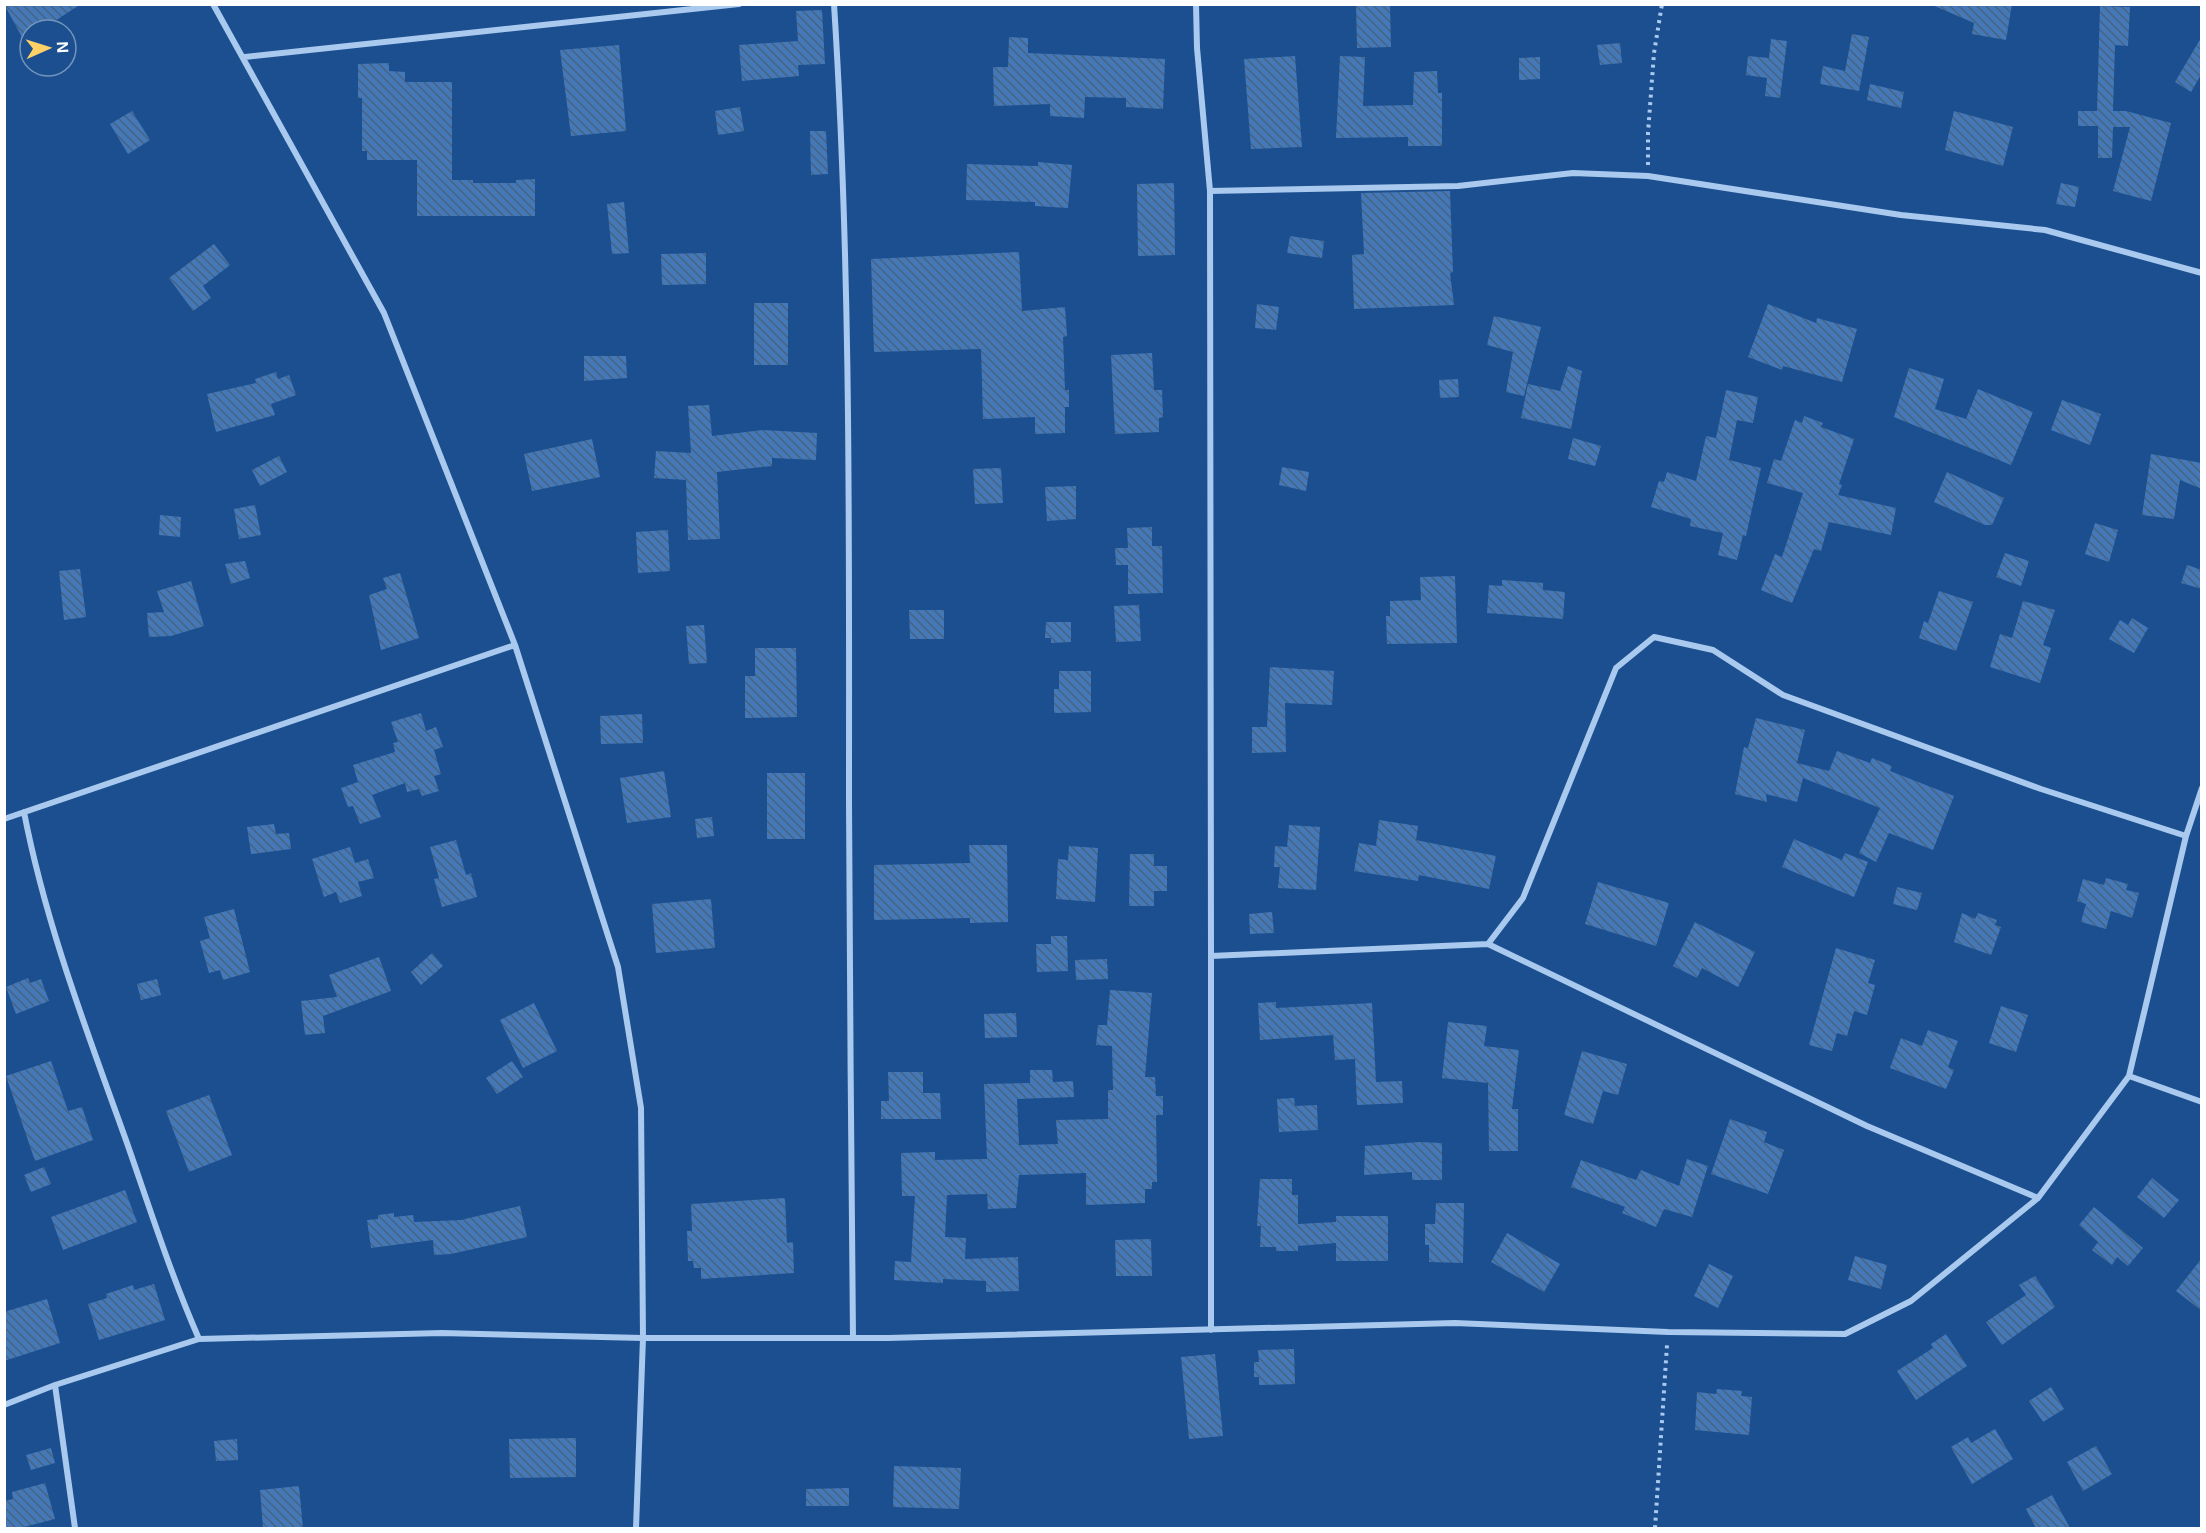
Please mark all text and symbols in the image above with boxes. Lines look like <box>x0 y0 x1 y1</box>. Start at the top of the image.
north arrow <box>18 18 78 78</box>
text: N <box>54 41 71 53</box>

